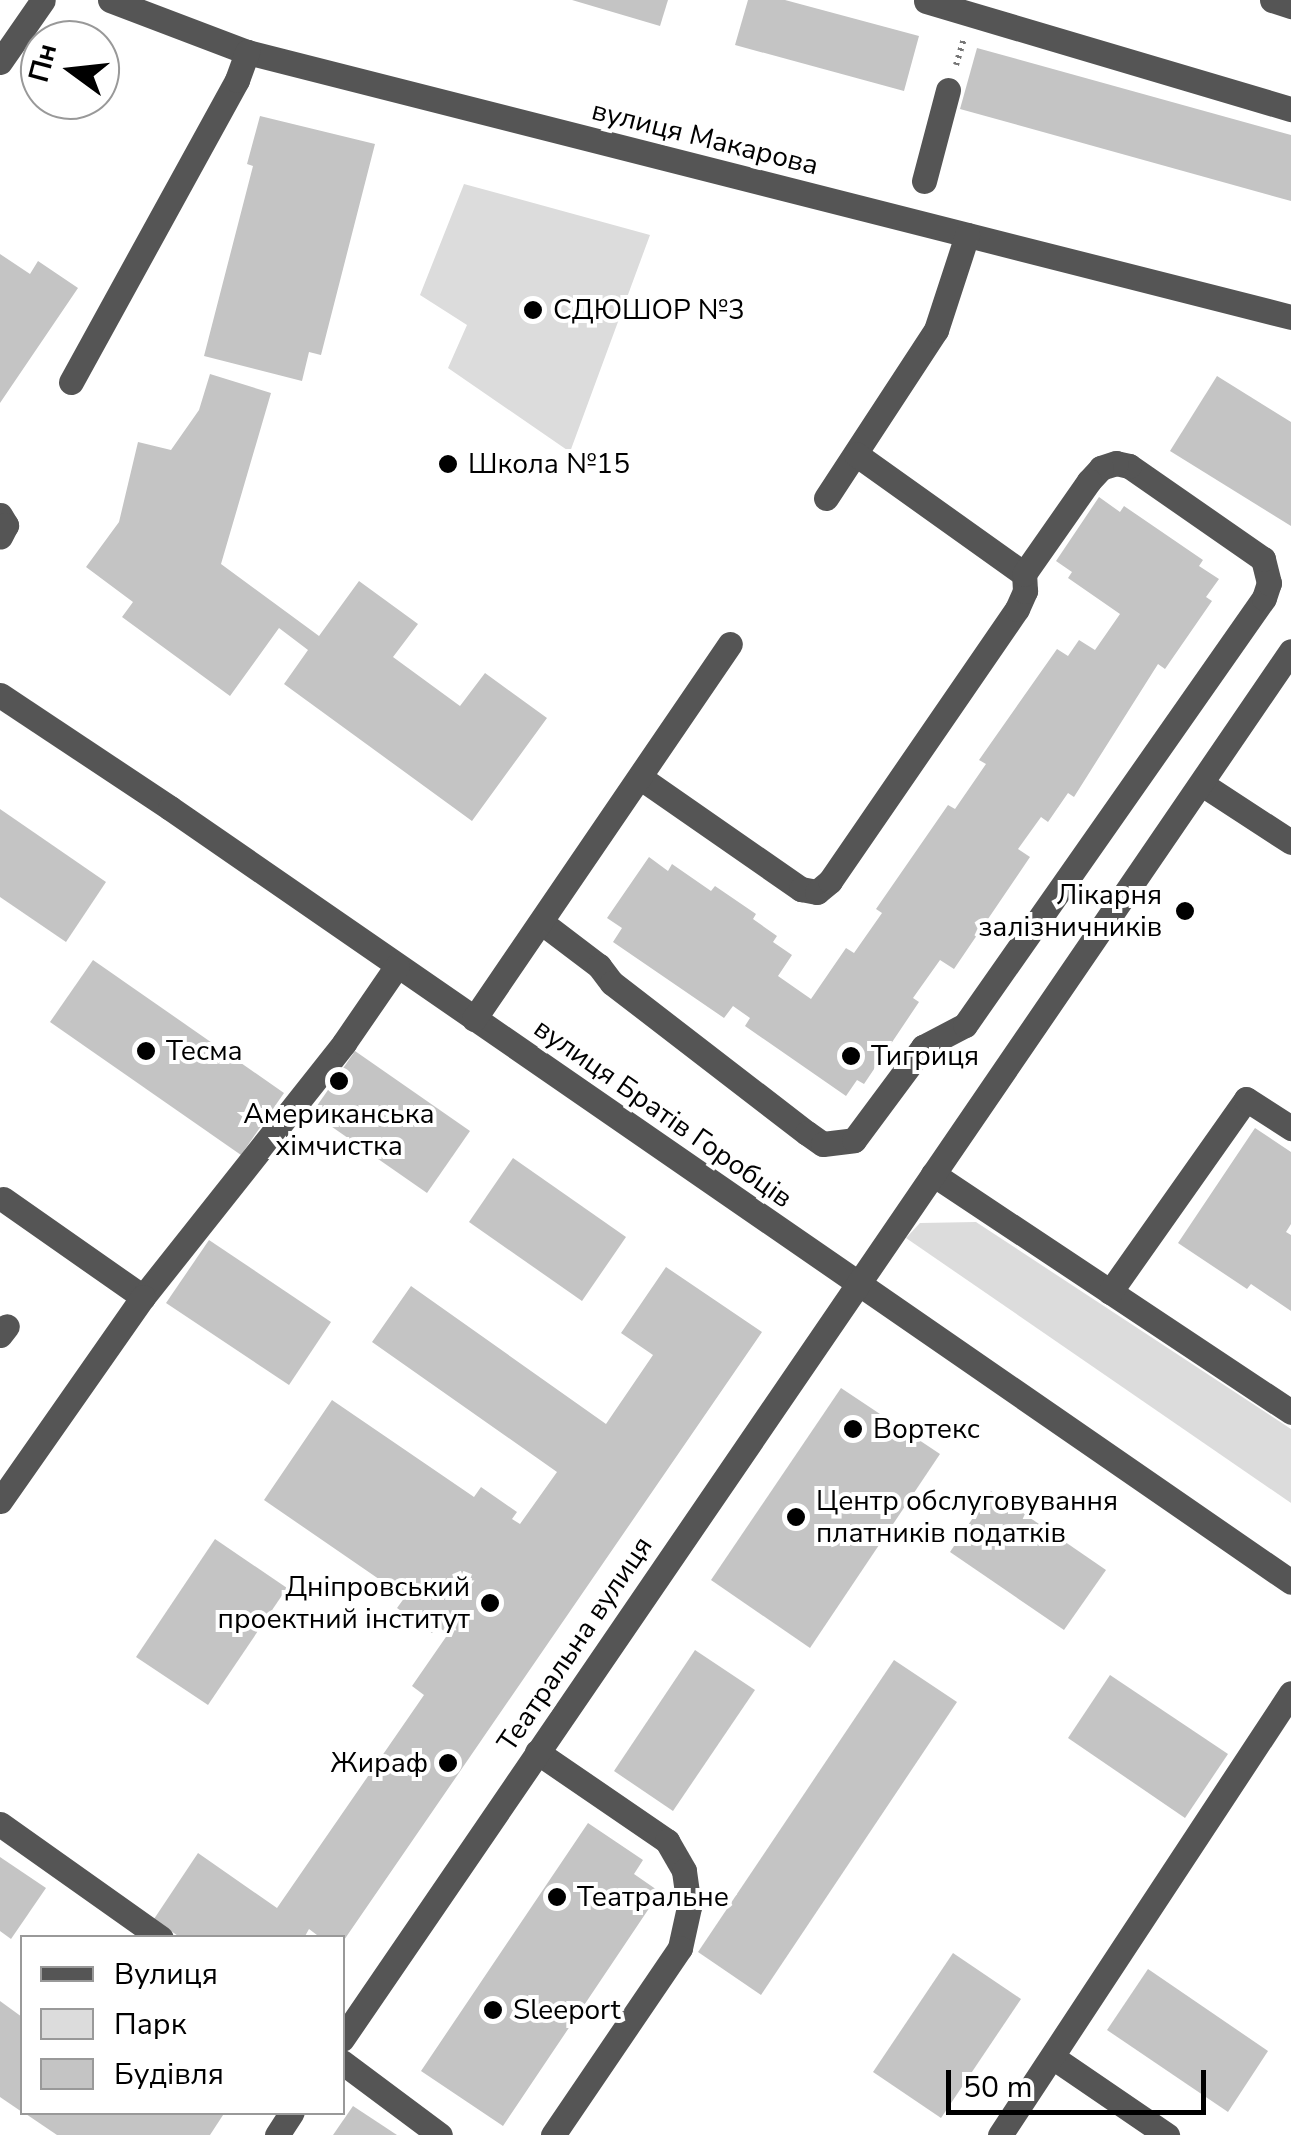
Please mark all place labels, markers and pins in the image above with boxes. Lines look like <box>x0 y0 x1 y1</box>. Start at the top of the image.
place label: СДЮШОР №3 <box>553 293 745 327</box>
marker: СДЮШОР №3 <box>522 299 544 321</box>
place label: Школа №15 <box>468 447 630 481</box>
marker: Школа №15 <box>437 453 459 475</box>
place label: Лікарня залізничників <box>978 878 1162 944</box>
marker: Лікарня залізничників <box>1172 898 1198 924</box>
place label: Тесма <box>166 1034 243 1068</box>
place label: Тигриця <box>871 1039 979 1073</box>
marker: Тесма <box>135 1040 157 1062</box>
marker: Тигриця <box>840 1045 862 1067</box>
marker: Американська хімчистка <box>328 1070 350 1092</box>
place label: Американська хімчистка <box>243 1097 435 1163</box>
place label: Вортекс <box>873 1412 980 1446</box>
marker: Вортекс <box>842 1418 864 1440</box>
place label: Центр обслуговування платників податків <box>816 1484 1118 1550</box>
marker: Центр обслуговування платників податків <box>785 1506 807 1528</box>
place label: Дніпровський проектний інститут <box>218 1570 470 1636</box>
marker: Дніпровський проектний інститут <box>479 1592 501 1614</box>
place label: Жираф <box>331 1746 428 1780</box>
marker: Жираф <box>437 1752 459 1774</box>
place label: Театральне <box>577 1880 729 1914</box>
marker: Театральне <box>546 1886 568 1908</box>
place label: Sleeport <box>513 1993 621 2027</box>
marker: Sleeport <box>482 1999 504 2021</box>

